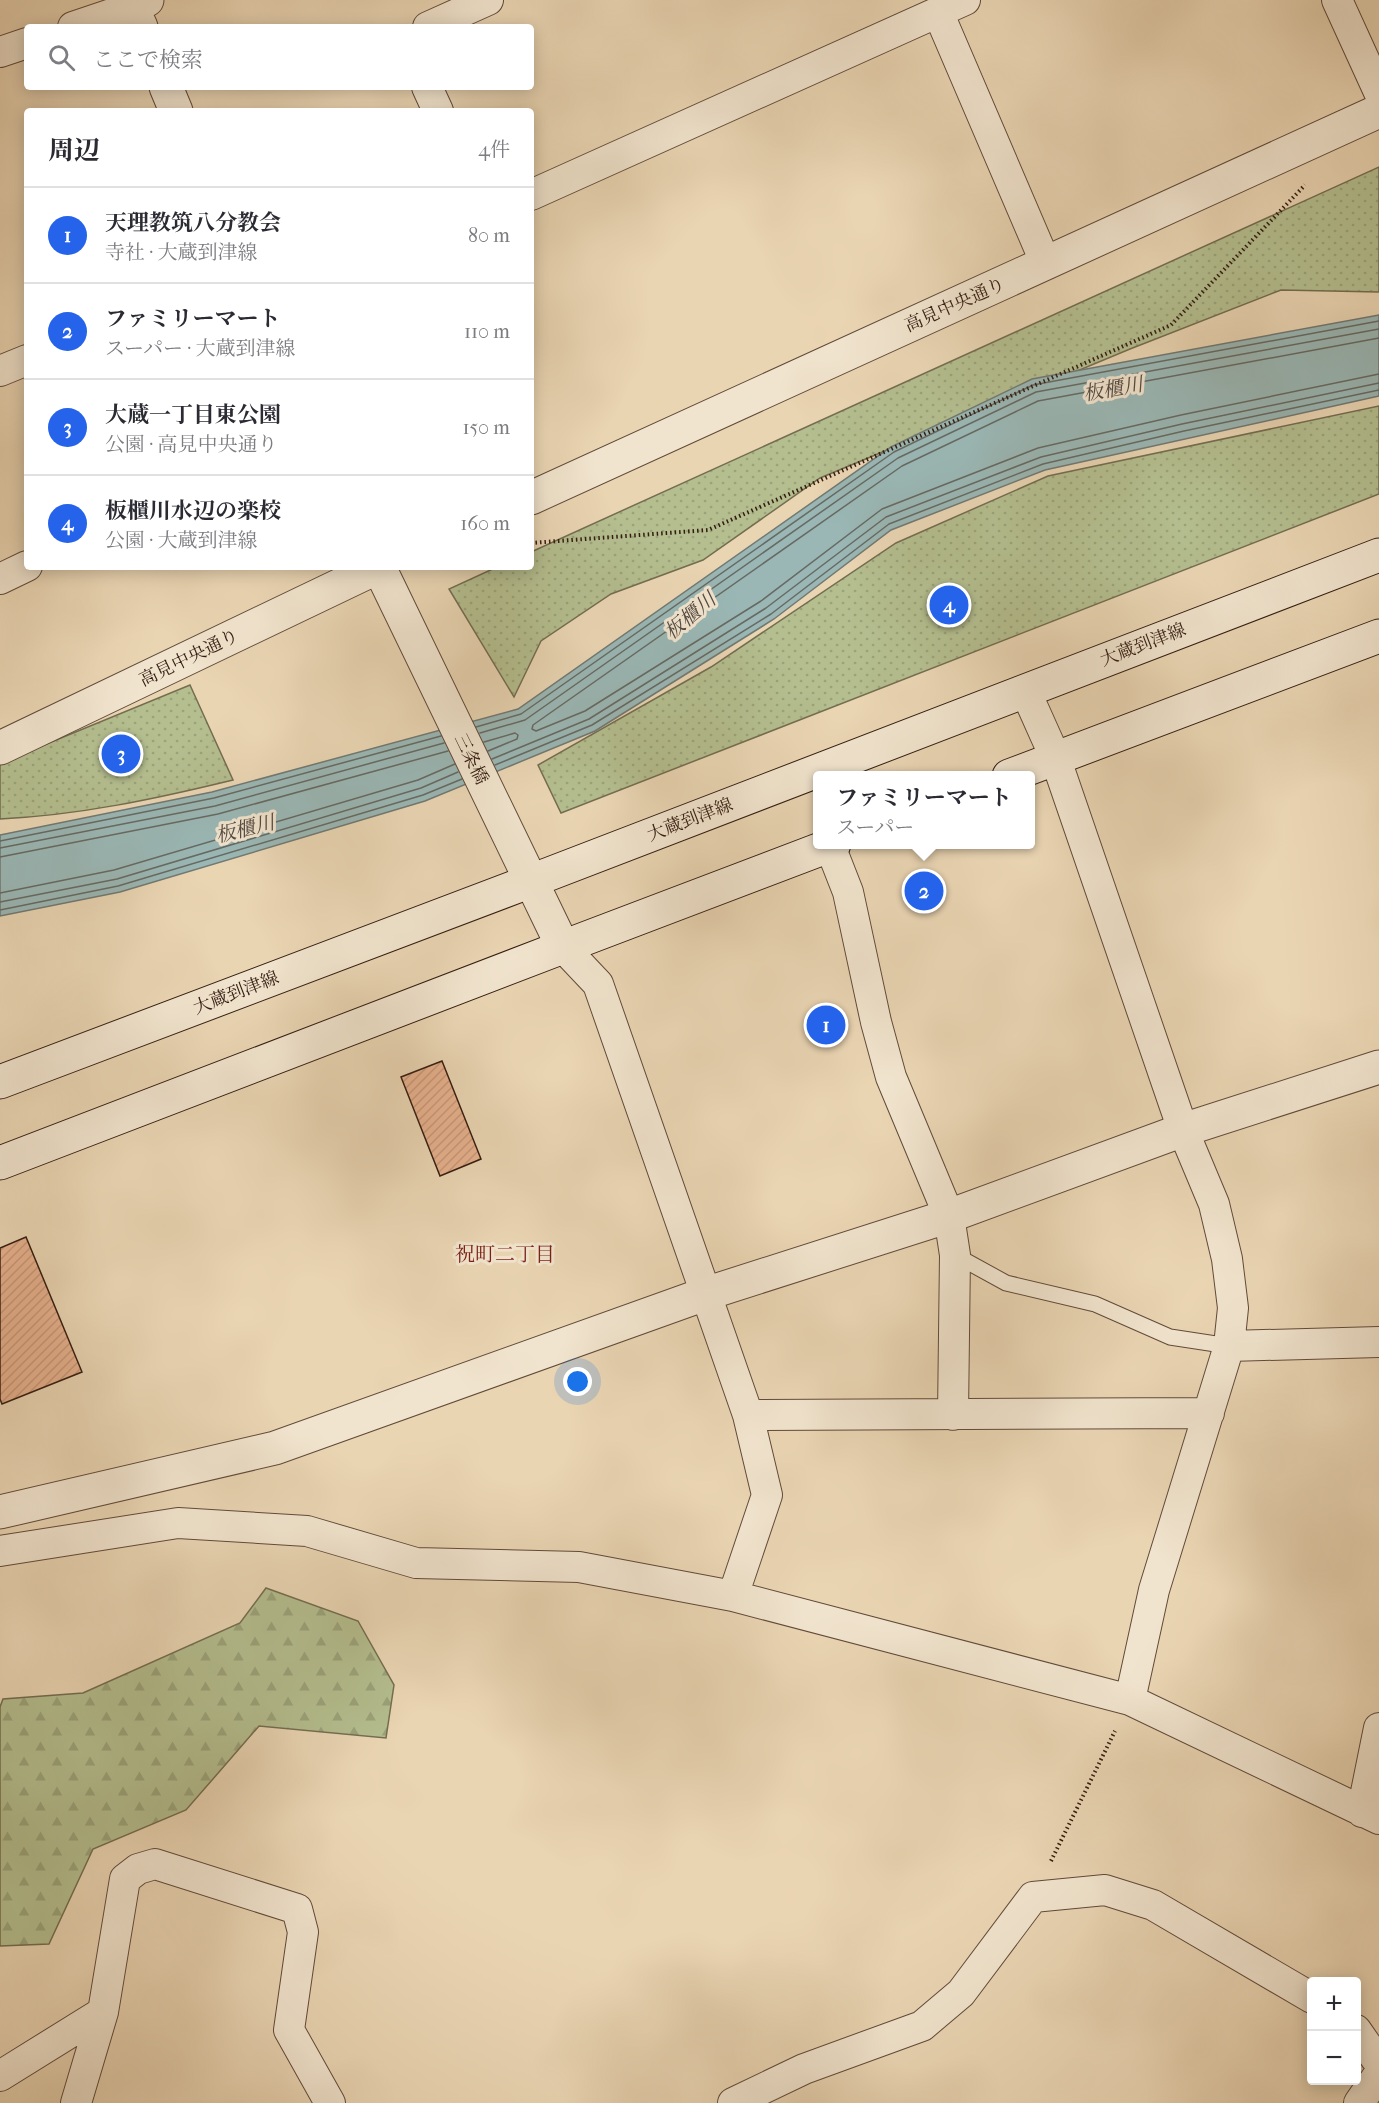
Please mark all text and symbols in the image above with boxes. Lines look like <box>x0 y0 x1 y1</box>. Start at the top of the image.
search box <box>24 24 534 90</box>
icon: search <box>45 41 78 74</box>
text: ここで検索 <box>93 47 203 73</box>
text: 周辺 <box>48 135 100 166</box>
text: 4件 <box>478 138 510 161</box>
text: 天理教筑八分教会 <box>105 210 281 236</box>
text: 1 <box>64 224 71 247</box>
text: 80 m <box>468 224 510 247</box>
text: 寺社 · 大蔵到津線 <box>105 241 258 264</box>
street label: 高見中央通り <box>901 273 1009 337</box>
text: ファミリーマート <box>105 306 281 332</box>
text: 2 <box>62 320 73 343</box>
text: 110 m <box>464 320 510 343</box>
text: スーパー · 大蔵到津線 <box>105 337 296 360</box>
water label: 板櫃川 <box>1081 372 1147 406</box>
text: 大蔵一丁目東公園 <box>105 402 281 428</box>
text: 3 <box>63 416 72 439</box>
text: 150 m <box>462 416 510 439</box>
text: 公園 · 高見中央通り <box>105 433 278 456</box>
text: 板櫃川水辺の楽校 <box>105 498 281 524</box>
text: 4 <box>62 512 73 535</box>
text: 160 m <box>460 512 510 535</box>
text: 公園 · 大蔵到津線 <box>105 529 258 552</box>
pin: 4 <box>930 582 968 628</box>
water label: 板櫃川 <box>660 587 722 644</box>
street label: 大蔵到津線 <box>1097 619 1189 671</box>
street label: 高見中央通り <box>136 625 242 691</box>
street label: 三条橋 <box>450 730 492 788</box>
pin: 3 <box>102 732 140 777</box>
popup <box>813 771 1035 849</box>
text: ファミリーマート <box>836 785 1012 811</box>
street label: 大蔵到津線 <box>644 794 736 846</box>
water label: 板櫃川 <box>213 810 279 847</box>
text: スーパー <box>836 816 914 839</box>
pin: 2 <box>904 868 944 914</box>
street label: 大蔵到津線 <box>190 967 282 1019</box>
pin: 1 <box>806 1002 846 1048</box>
district label: 祝町二丁目 <box>455 1243 555 1266</box>
your location <box>563 1367 592 1396</box>
map controls <box>1307 1977 1361 2085</box>
button: + <box>1307 1977 1361 2031</box>
button: − <box>1307 2031 1361 2085</box>

